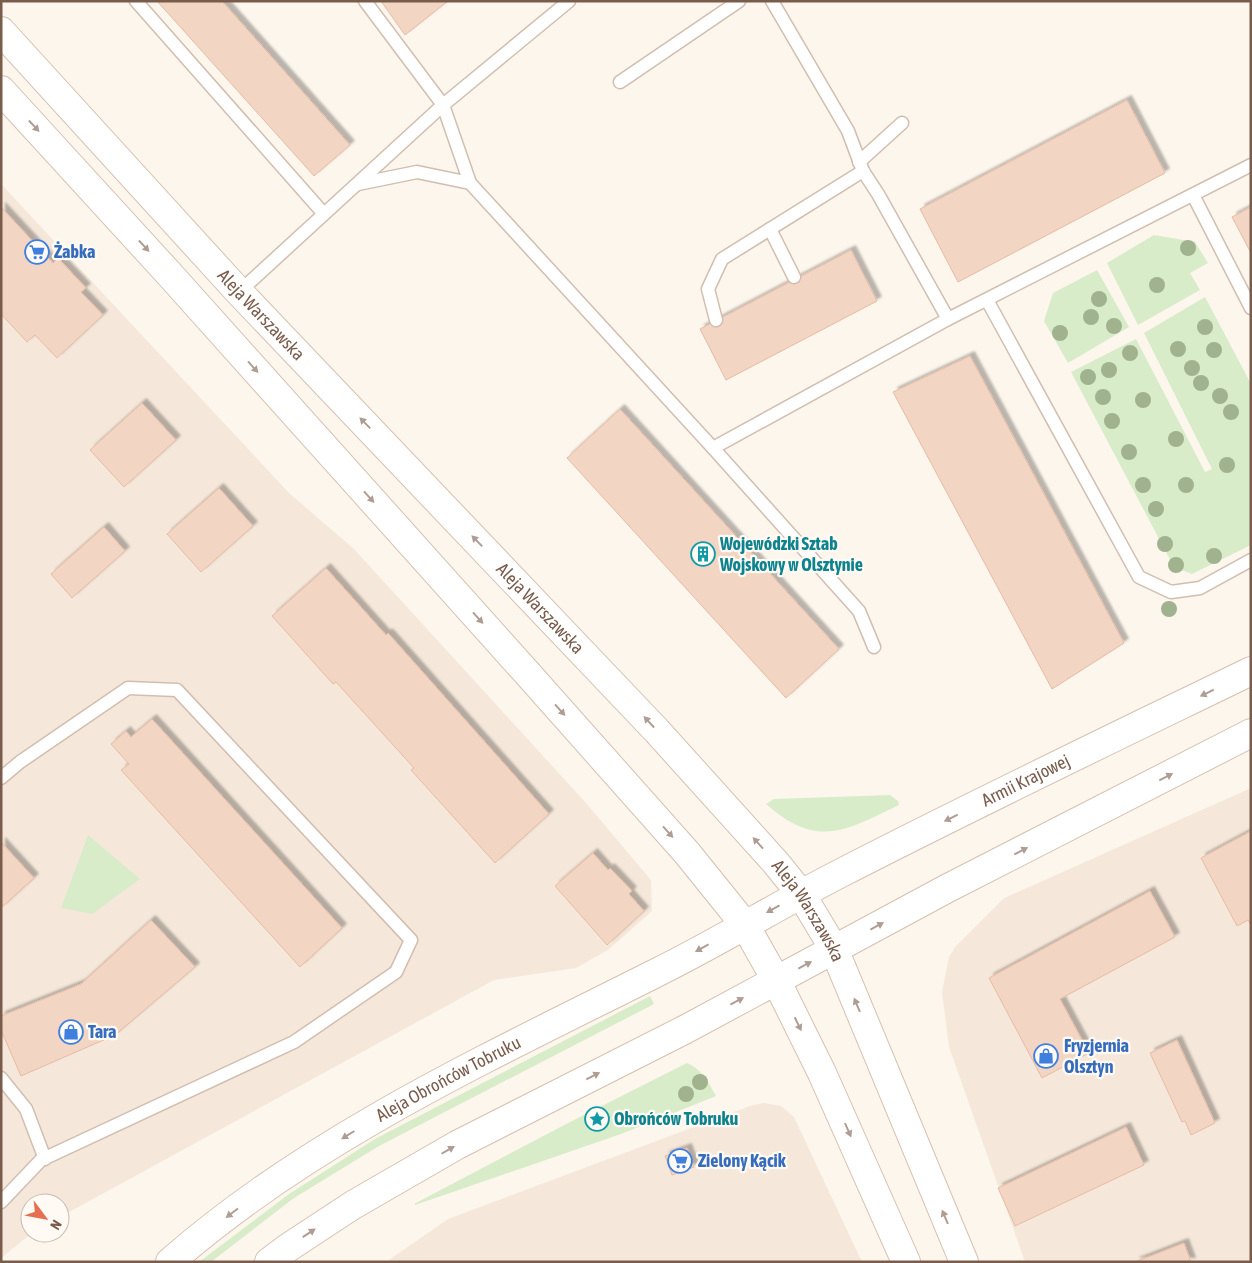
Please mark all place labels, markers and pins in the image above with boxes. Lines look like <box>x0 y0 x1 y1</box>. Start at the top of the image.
supermarket icon: Żabka <box>24 239 50 265</box>
place label: Żabka <box>54 241 95 262</box>
place label: Wojewódzki Sztab Wojskowy w Olsztynie <box>719 533 863 575</box>
building icon: Wojewódzki Sztab Wojskowy w Olsztynie <box>690 541 716 567</box>
shop icon: Tara <box>58 1019 84 1045</box>
place label: Tara <box>88 1021 116 1042</box>
place label: Fryzjernia Olsztyn <box>1064 1035 1129 1077</box>
shop icon: Fryzjernia Olsztyn <box>1033 1043 1059 1069</box>
place icon: Obrońców Tobruku <box>584 1106 610 1132</box>
place label: Obrońców Tobruku <box>614 1108 738 1129</box>
supermarket icon: Zielony Kącik <box>667 1148 693 1174</box>
place label: Zielony Kącik <box>698 1150 787 1171</box>

